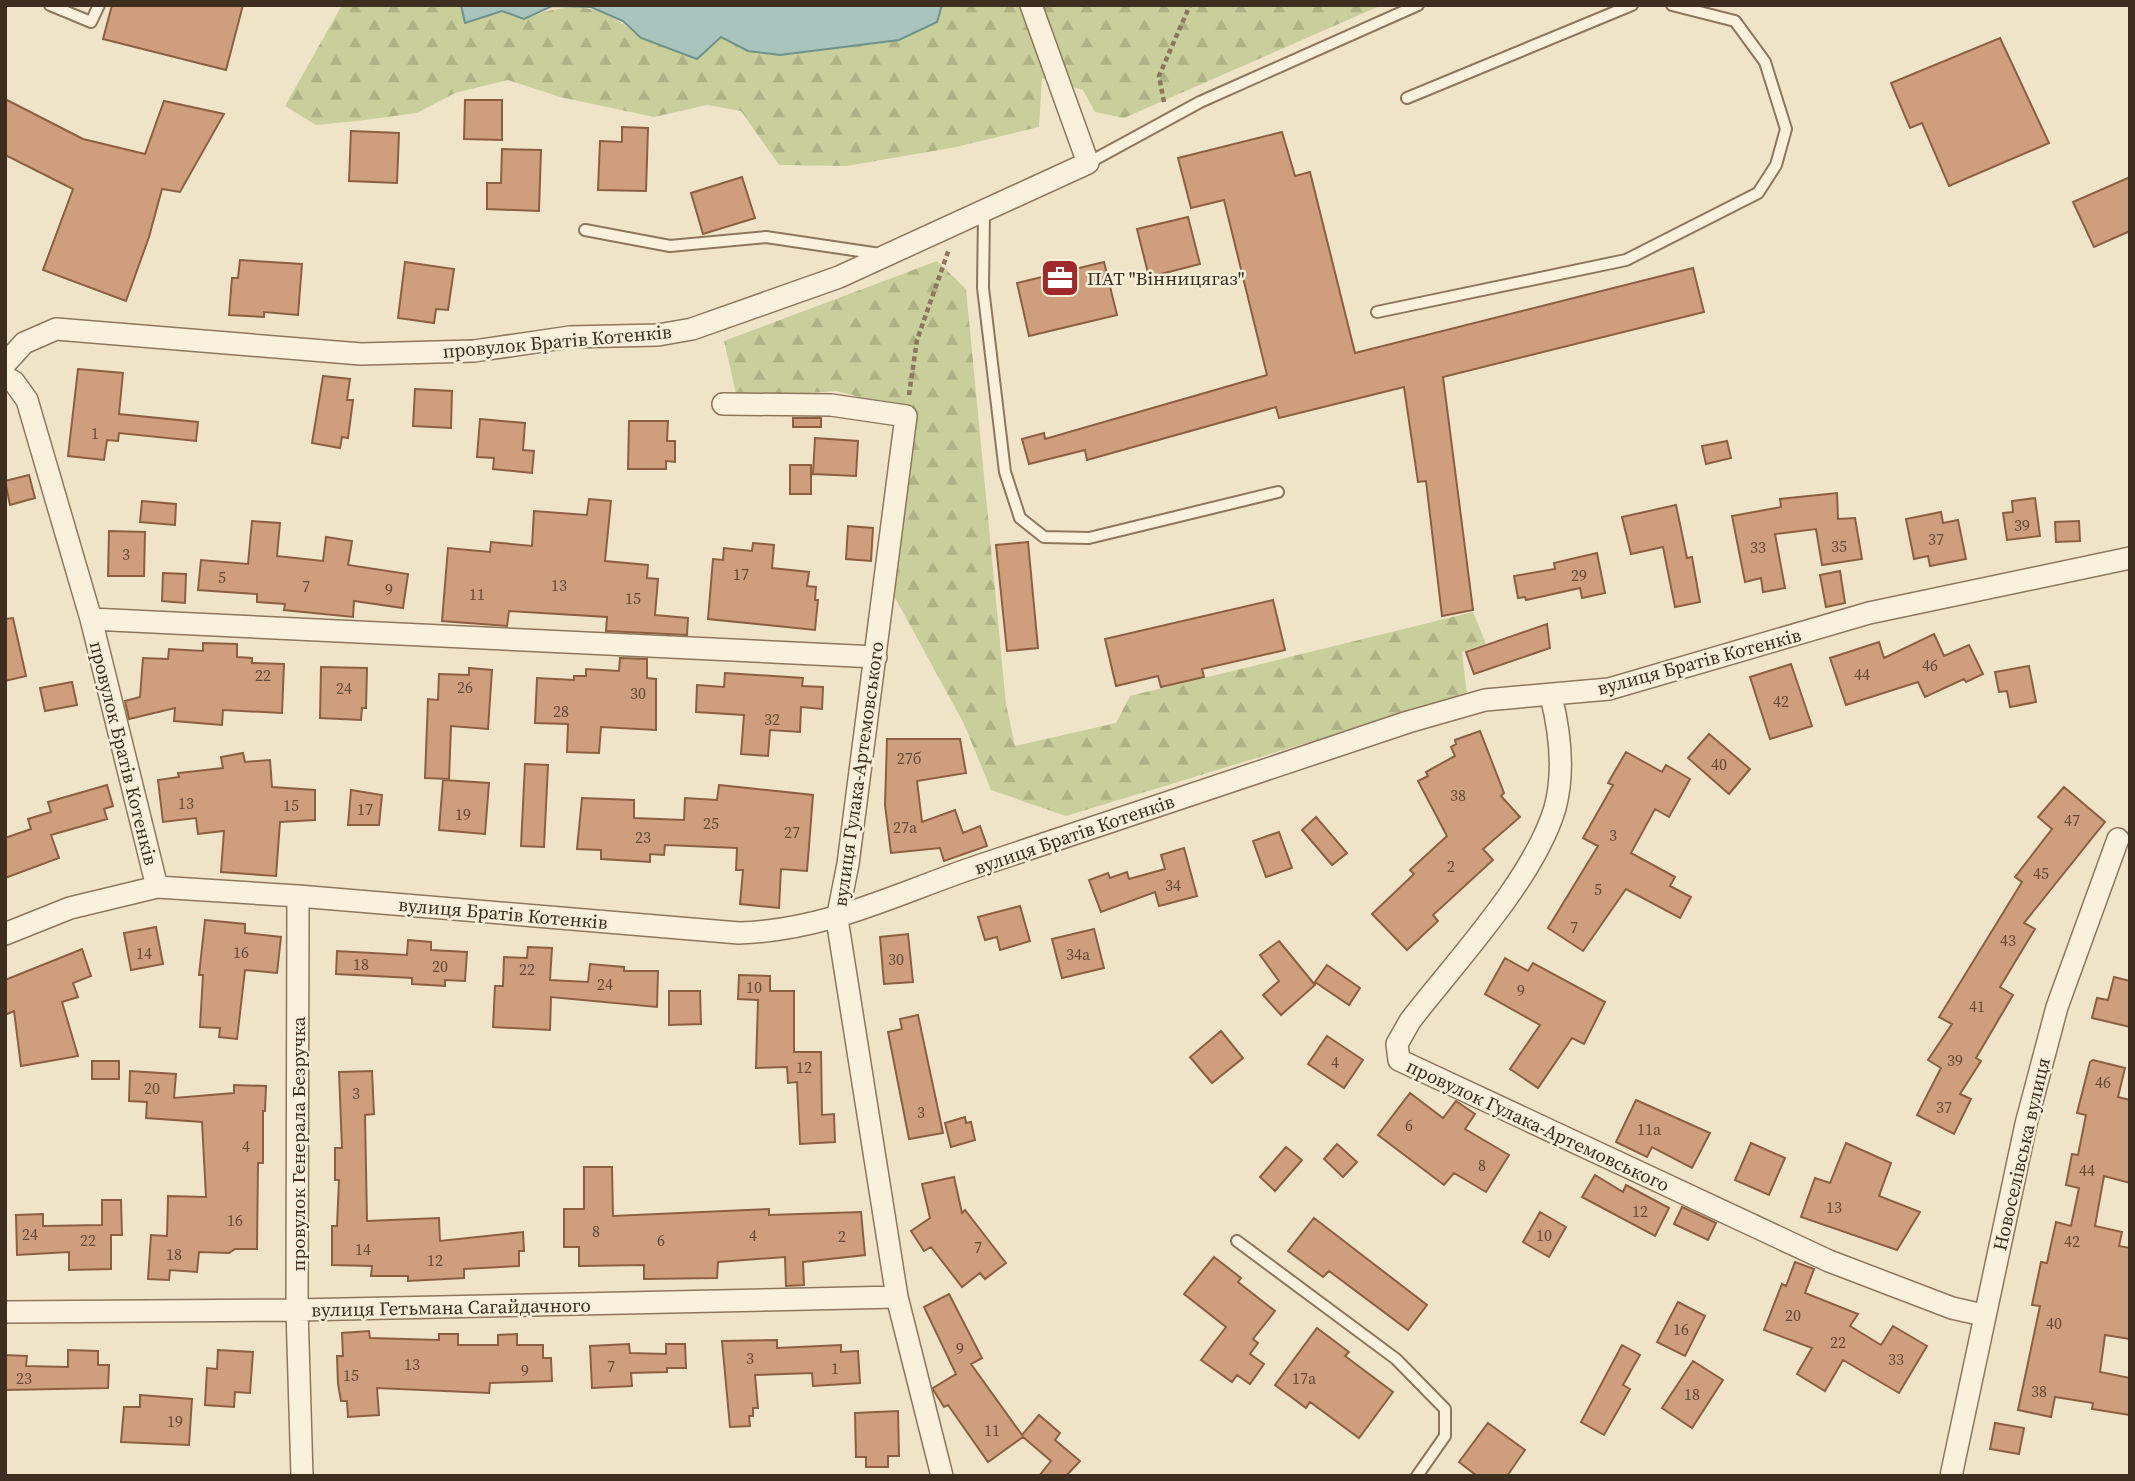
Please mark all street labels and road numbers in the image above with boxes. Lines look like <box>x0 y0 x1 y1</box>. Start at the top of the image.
street label: провулок Братів Котенків <box>441 318 673 364</box>
street label: вулиця Братів Котенків <box>1594 621 1804 701</box>
street label: провулок Братів Котенків <box>84 638 164 868</box>
street label: вулиця Гулака-Артемовського <box>826 640 890 908</box>
street label: вулиця Братів Котенків <box>970 787 1178 880</box>
street label: вулиця Братів Котенків <box>397 891 609 935</box>
street label: провулок Генерала Безручка <box>285 1016 311 1271</box>
street label: провулок Гулака-Артемовського <box>1402 1052 1674 1198</box>
street label: Новоселівська вулиця <box>1986 1055 2056 1253</box>
street label: вулиця Гетьмана Сагайдачного <box>311 1292 591 1322</box>

